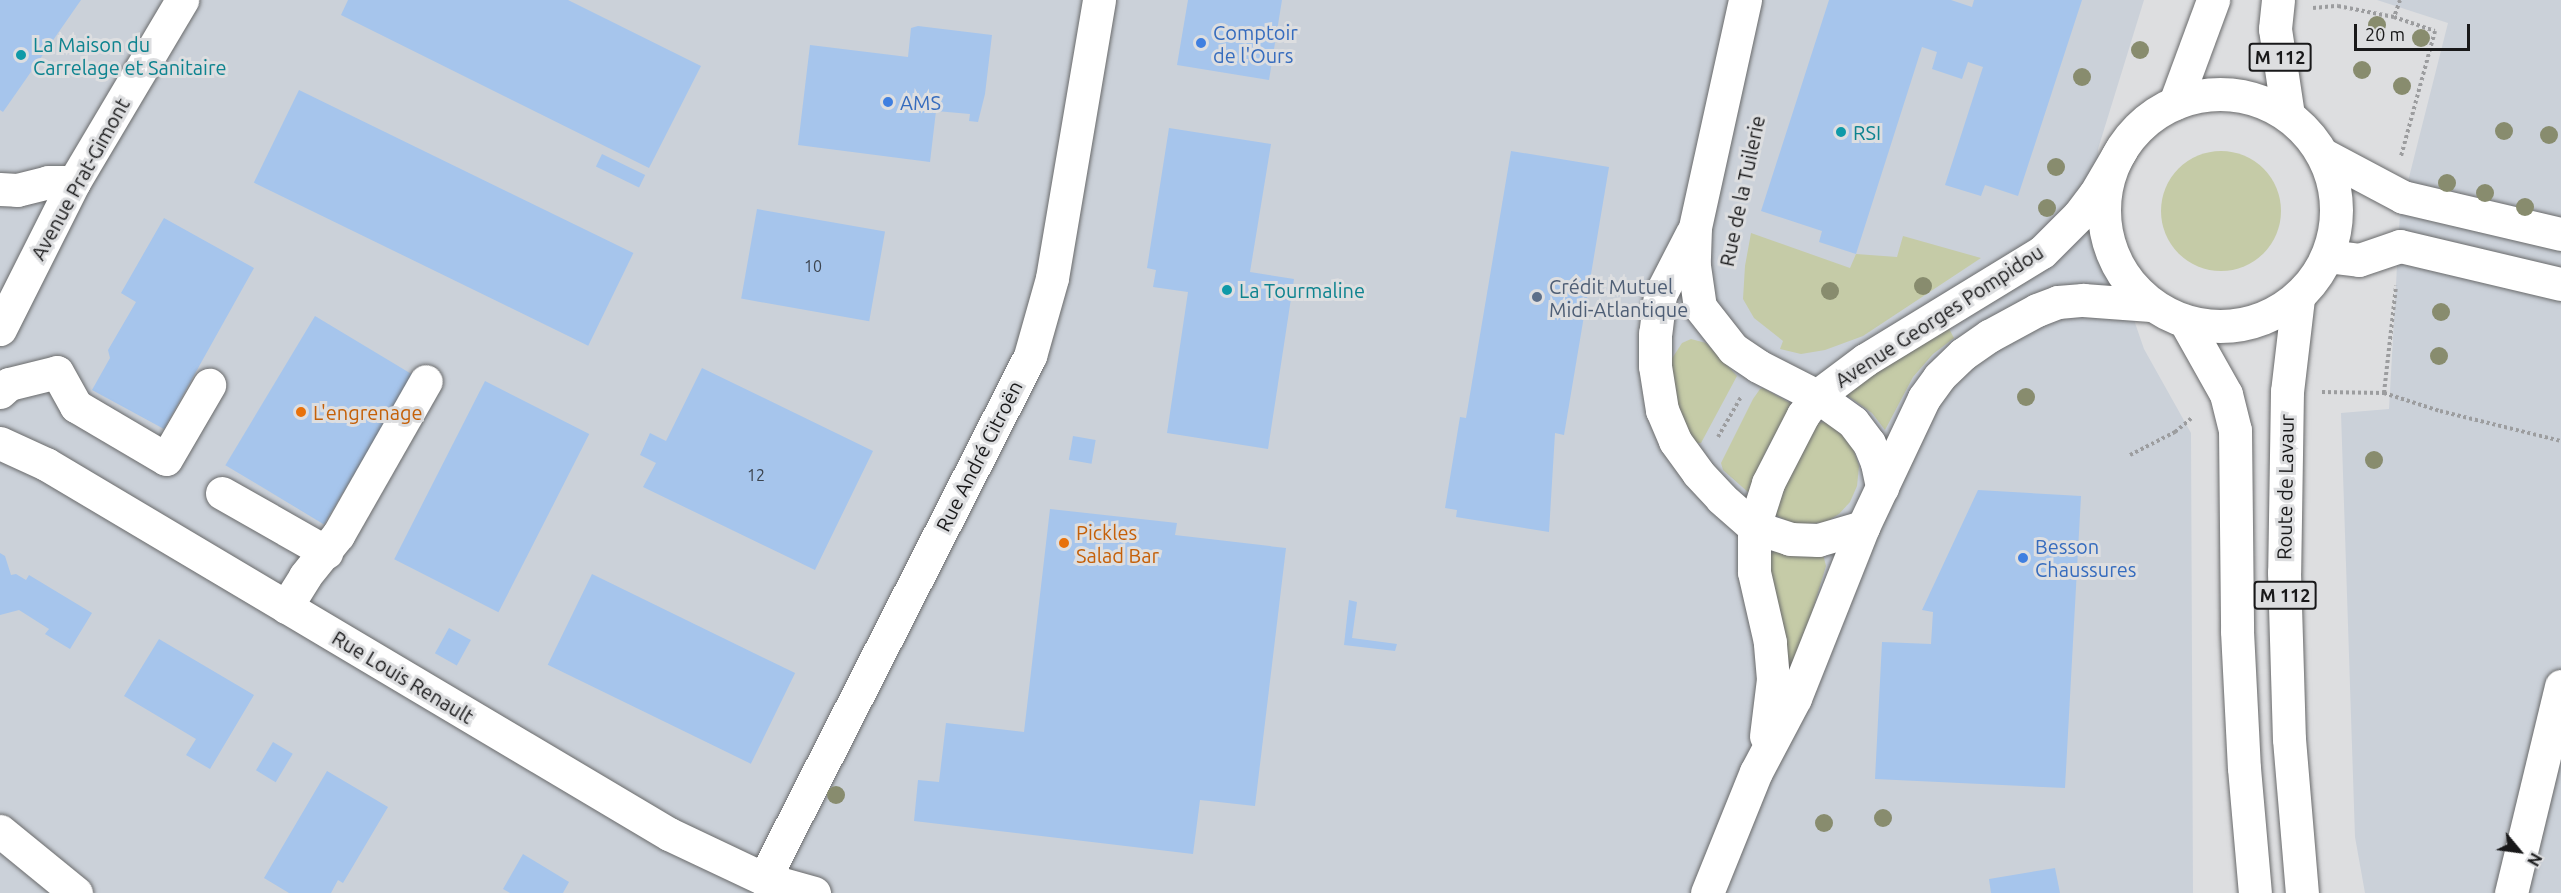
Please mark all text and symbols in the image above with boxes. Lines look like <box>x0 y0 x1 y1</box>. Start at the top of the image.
scale bar <box>2357 12 2472 50</box>
place label: Comptoir de l'Ours <box>1213 20 1298 67</box>
text: 20 m <box>2365 24 2405 44</box>
place label: La Maison du Carrelage et Sanitaire <box>33 32 227 79</box>
marker: Comptoir de l'Ours <box>1194 36 1208 50</box>
road number: M 112 <box>2248 42 2312 72</box>
marker: La Maison du Carrelage et Sanitaire <box>14 48 28 62</box>
place label: AMS <box>900 90 941 114</box>
street label: Avenue Prat-Gimont <box>26 94 134 264</box>
marker: AMS <box>881 95 895 109</box>
street label: Rue de la Tuilerie <box>1714 113 1770 269</box>
place label: RSI <box>1853 120 1881 144</box>
marker: RSI <box>1834 125 1848 139</box>
street label: Avenue Georges Pompidou <box>1830 240 2048 392</box>
house number: 10 <box>804 256 822 276</box>
place label: Crédit Mutuel Midi-Atlantique <box>1549 274 1688 321</box>
place label: La Tourmaline <box>1239 278 1365 302</box>
marker: La Tourmaline <box>1220 283 1234 297</box>
marker: Crédit Mutuel Midi-Atlantique <box>1530 290 1544 304</box>
street label: Rue André Citroën <box>931 377 1027 535</box>
place label: L'engrenage <box>313 400 423 424</box>
marker: L'engrenage <box>294 405 308 419</box>
street label: Route de Lavaur <box>2272 414 2298 560</box>
house number: 12 <box>747 465 765 485</box>
place label: Pickles Salad Bar <box>1076 520 1159 567</box>
place label: Besson Chaussures <box>2035 534 2136 581</box>
marker: Pickles Salad Bar <box>1057 536 1071 550</box>
marker: Besson Chaussures <box>2016 551 2030 565</box>
road number: M 112 <box>2254 580 2316 610</box>
street label: Rue Louis Renault <box>328 625 478 729</box>
north arrow <box>2489 821 2549 881</box>
text: N <box>2524 850 2546 869</box>

